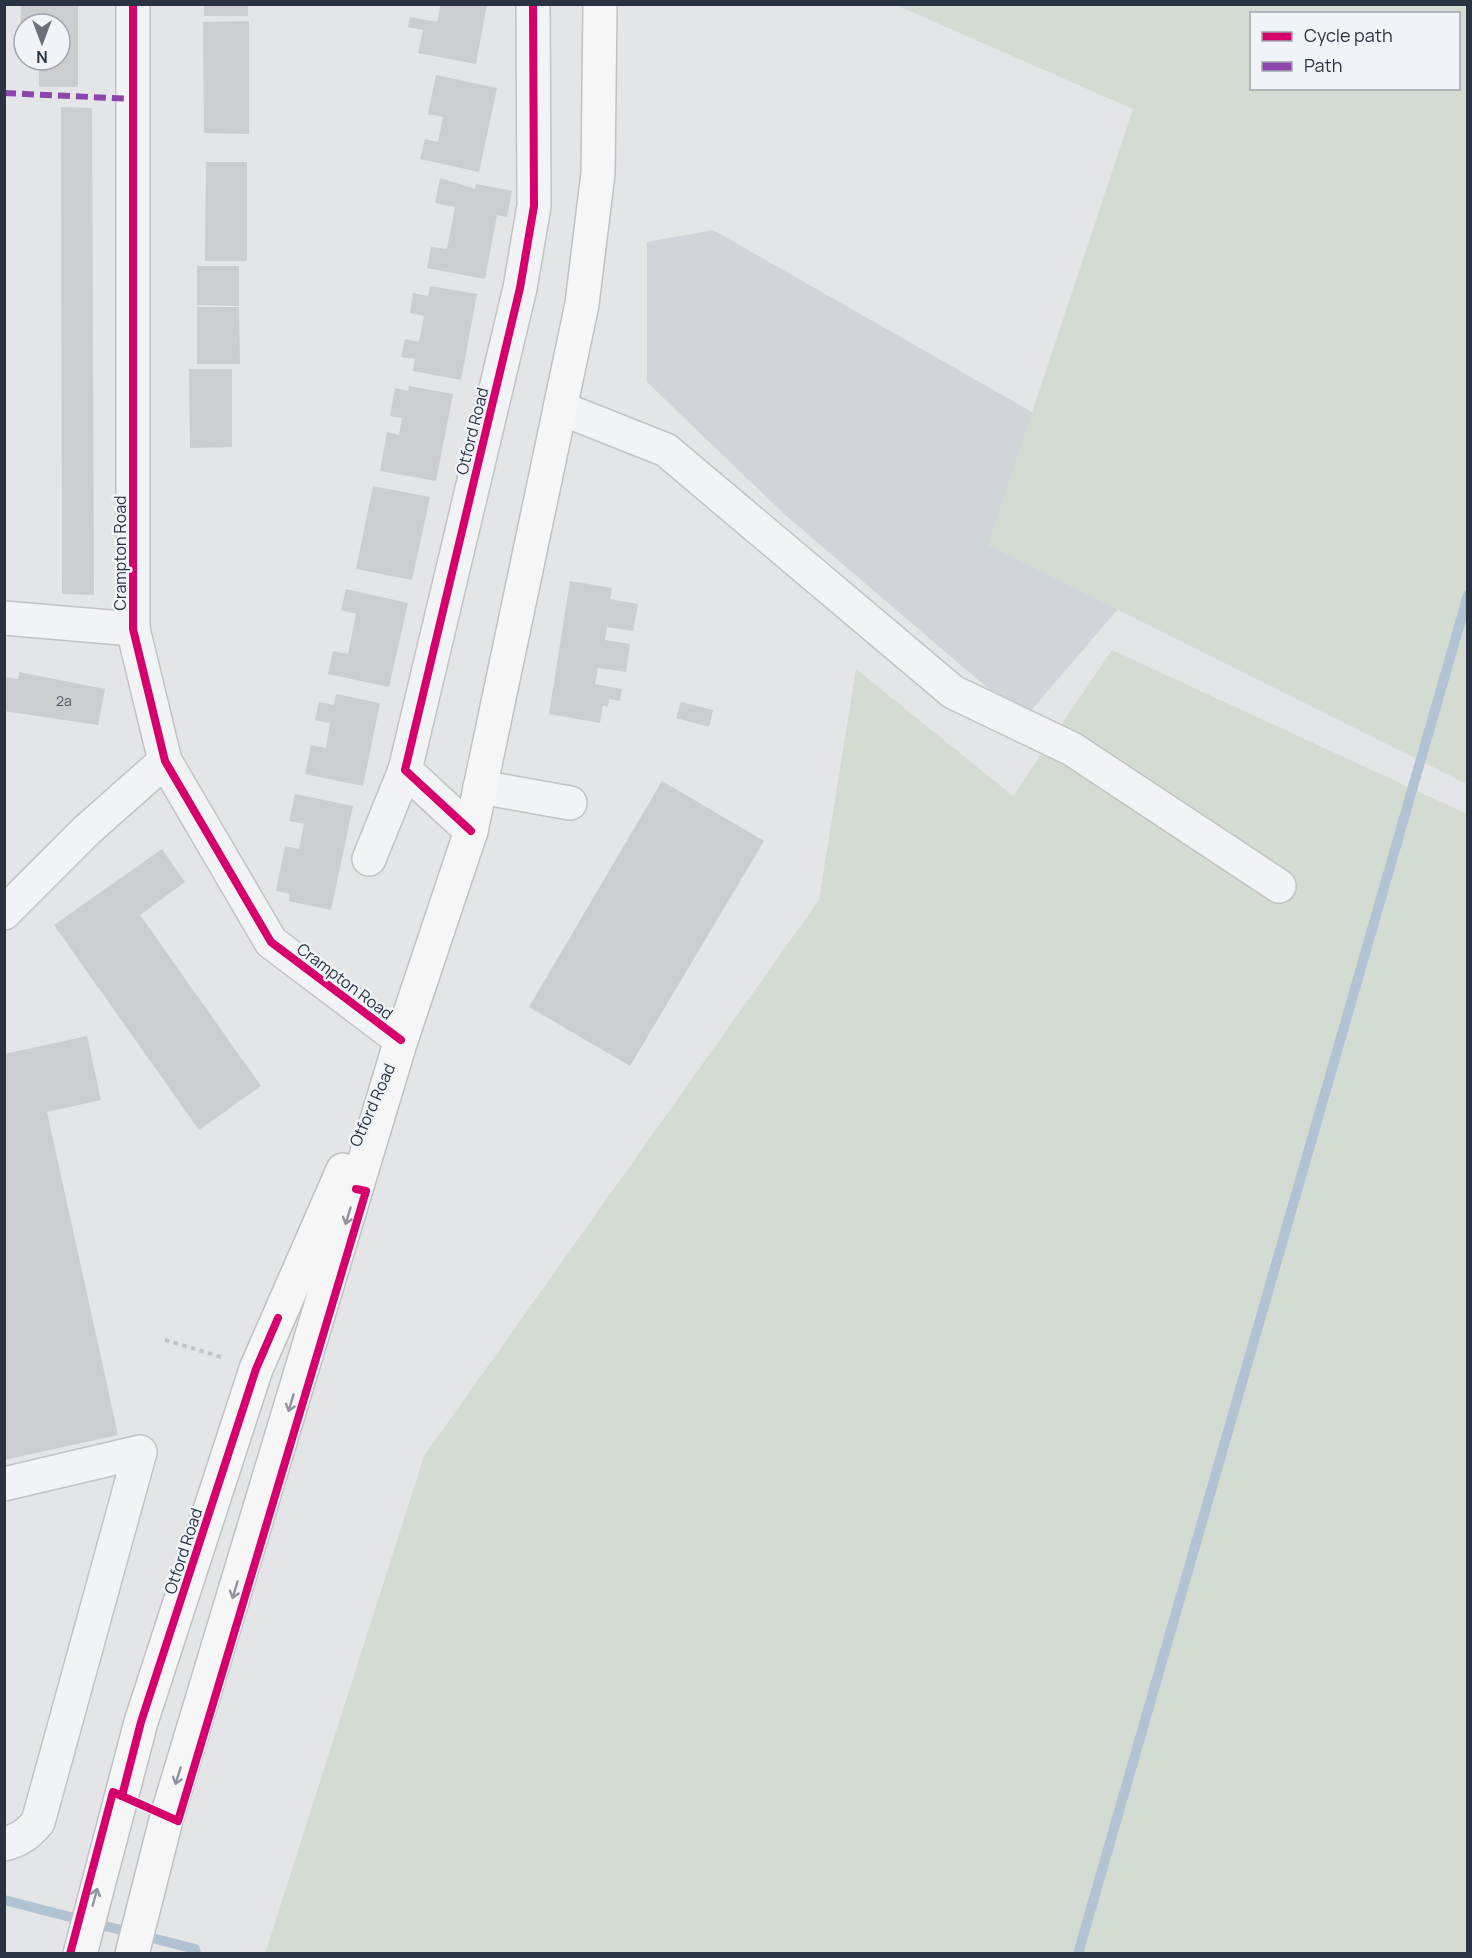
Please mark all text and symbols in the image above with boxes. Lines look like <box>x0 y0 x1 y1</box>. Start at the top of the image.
north arrow <box>12 12 72 72</box>
legend <box>1250 12 1460 90</box>
text: Cycle path <box>1304 23 1393 47</box>
text: N <box>36 46 48 68</box>
text: Path <box>1304 53 1342 77</box>
street label: Otford Road <box>451 385 493 477</box>
street label: Crampton Road <box>109 496 131 611</box>
house number: 2a <box>56 691 72 710</box>
street label: Crampton Road <box>292 938 398 1024</box>
street label: Otford Road <box>344 1060 400 1150</box>
one-way arrow <box>342 1207 353 1226</box>
one-way arrow <box>285 1393 296 1412</box>
street label: Otford Road <box>159 1505 207 1597</box>
one-way arrow <box>229 1580 240 1599</box>
one-way arrow <box>172 1766 183 1785</box>
one-way arrow <box>90 1888 101 1907</box>

